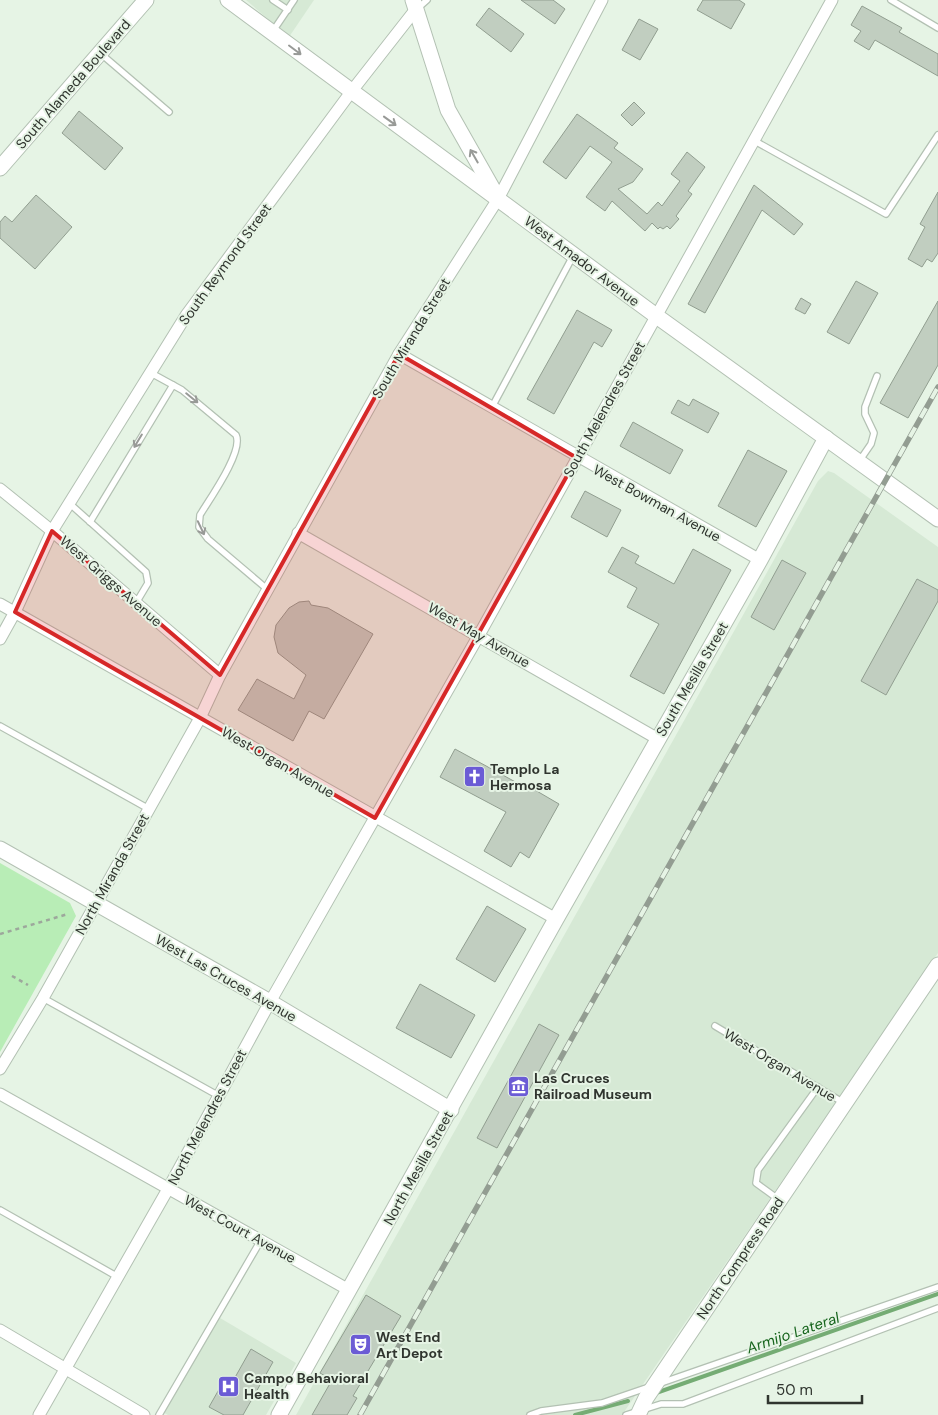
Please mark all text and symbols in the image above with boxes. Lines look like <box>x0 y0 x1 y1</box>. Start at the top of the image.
street label: South Alameda Boulevard <box>12 15 134 153</box>
one-way arrow <box>288 45 302 55</box>
one-way arrow <box>383 115 396 126</box>
one-way arrow <box>469 149 479 164</box>
street label: South Reymond Street <box>175 200 275 328</box>
street label: West Amador Avenue <box>521 212 643 310</box>
street label: South Miranda Street <box>368 274 454 402</box>
street label: South Melendres Street <box>559 338 649 480</box>
one-way arrow <box>185 393 198 404</box>
one-way arrow <box>133 434 143 448</box>
street label: West Bowman Avenue <box>590 460 724 546</box>
one-way arrow <box>197 521 207 536</box>
street label: West Griggs Avenue <box>56 532 166 630</box>
street label: West May Avenue <box>425 598 533 672</box>
street label: South Mesilla Street <box>652 619 732 739</box>
street label: West Organ Avenue <box>218 722 338 802</box>
place label: Templo La Hermosa <box>490 760 559 794</box>
church icon: Templo La Hermosa <box>462 765 486 789</box>
street label: North Miranda Street <box>71 810 153 938</box>
street label: West Las Cruces Avenue <box>152 930 300 1026</box>
street label: West Organ Avenue <box>721 1024 839 1106</box>
street label: North Melendres Street <box>164 1046 250 1188</box>
place label: Las Cruces Railroad Museum <box>534 1069 652 1103</box>
museum icon: Las Cruces Railroad Museum <box>506 1074 530 1098</box>
street label: North Mesilla Street <box>379 1108 457 1228</box>
street label: West Court Avenue <box>181 1191 299 1267</box>
street label: North Compress Road <box>692 1194 788 1322</box>
water label: Armijo Lateral <box>743 1308 843 1359</box>
place label: West End Art Depot <box>376 1328 443 1362</box>
theatre icon: West End Art Depot <box>348 1333 372 1357</box>
place label: Campo Behavioral Health <box>244 1369 369 1403</box>
scale bar <box>768 1372 862 1404</box>
hospital icon: Campo Behavioral Health <box>216 1374 240 1398</box>
text: 50 m <box>776 1380 813 1400</box>

